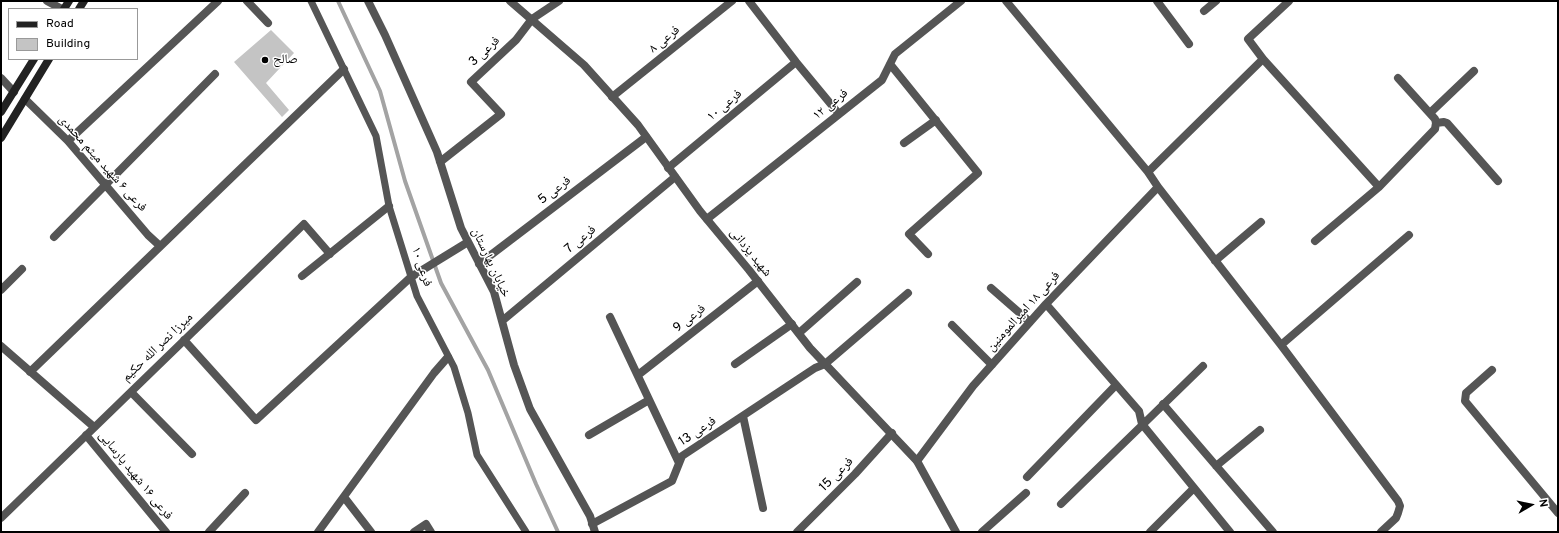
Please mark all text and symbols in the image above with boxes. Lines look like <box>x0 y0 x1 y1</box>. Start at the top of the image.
legend <box>8 8 138 60</box>
text: Road <box>46 16 74 32</box>
street label: فرعی ۸ <box>646 23 684 57</box>
street label: فرعی 3 <box>466 34 504 70</box>
text: Building <box>46 36 90 52</box>
place label: صالح <box>273 52 298 68</box>
marker: صالح <box>260 55 270 65</box>
street label: فرعی ۱۲ <box>810 86 852 124</box>
street label: فرعی ۱۰ <box>704 87 746 125</box>
street label: فرعی ۶ شهید میثم محمدی <box>54 112 150 216</box>
street label: فرعی 5 <box>535 174 575 208</box>
street label: فرعی 7 <box>562 222 600 258</box>
street label: خیابان بهارستان <box>467 226 513 300</box>
street label: شهید یزدانی <box>726 226 774 280</box>
street label: فرعی ۱۰ <box>407 245 435 289</box>
street label: فرعی ۱۸ امیرالمومنین <box>984 269 1064 355</box>
street label: فرعی 9 <box>671 301 709 337</box>
street label: میرزا نصر الله حکیم <box>119 310 197 386</box>
street label: فرعی 13 <box>676 414 720 450</box>
street label: فرعی ۱۶ شهید پارسایی <box>95 429 175 523</box>
street label: فرعی 15 <box>817 455 857 495</box>
north arrow <box>1511 485 1551 525</box>
text: N <box>1535 498 1550 508</box>

